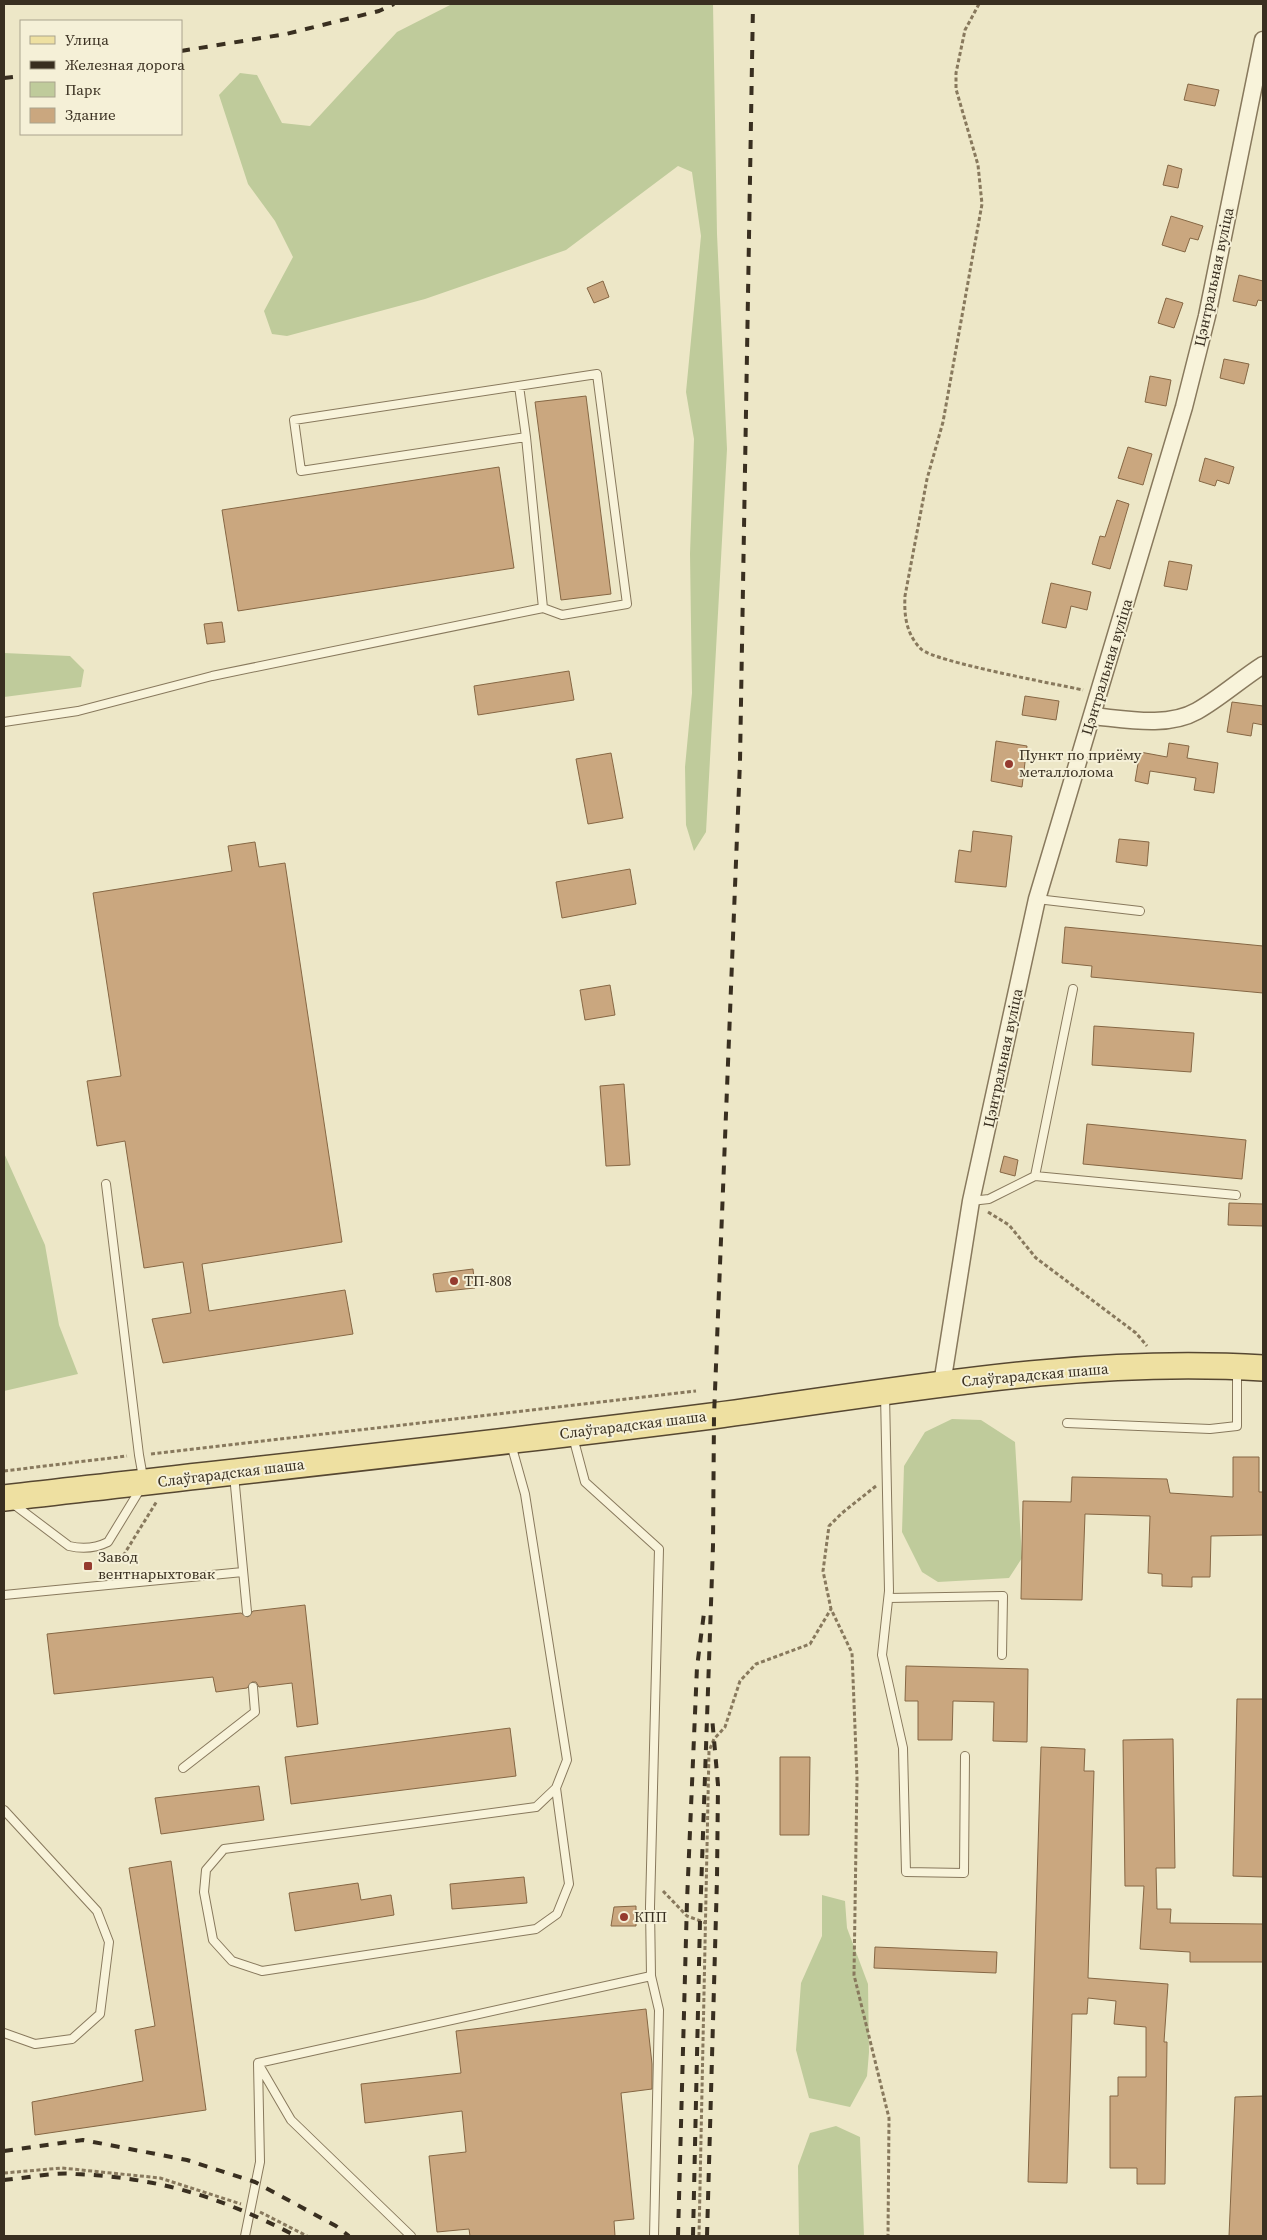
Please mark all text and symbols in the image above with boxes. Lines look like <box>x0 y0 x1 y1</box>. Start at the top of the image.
legend <box>20 20 182 135</box>
text: Улица <box>65 29 109 50</box>
text: Железная дорога <box>65 54 185 75</box>
text: Парк <box>65 79 101 100</box>
text: Здание <box>65 104 116 125</box>
street label: Цэнтральная вуліца <box>1188 205 1239 348</box>
street label: Цэнтральная вуліца <box>1076 596 1137 738</box>
place label: Пункт по приёму металлолома <box>1019 744 1142 782</box>
marker: Пункт по приёму металлолома <box>1003 758 1015 770</box>
street label: Цэнтральная вуліца <box>977 986 1028 1129</box>
place label: ТП-808 <box>464 1270 512 1291</box>
marker: ТП-808 <box>448 1275 460 1287</box>
street label: Слаўгарадская шаша <box>961 1358 1110 1391</box>
street label: Слаўгарадская шаша <box>558 1405 708 1444</box>
street label: Слаўгарадская шаша <box>156 1453 306 1492</box>
place label: Завод вентнарыхтовак <box>98 1546 216 1584</box>
marker: Завод вентнарыхтовак <box>82 1560 94 1572</box>
place label: КПП <box>634 1906 667 1927</box>
marker: КПП <box>618 1911 630 1923</box>

